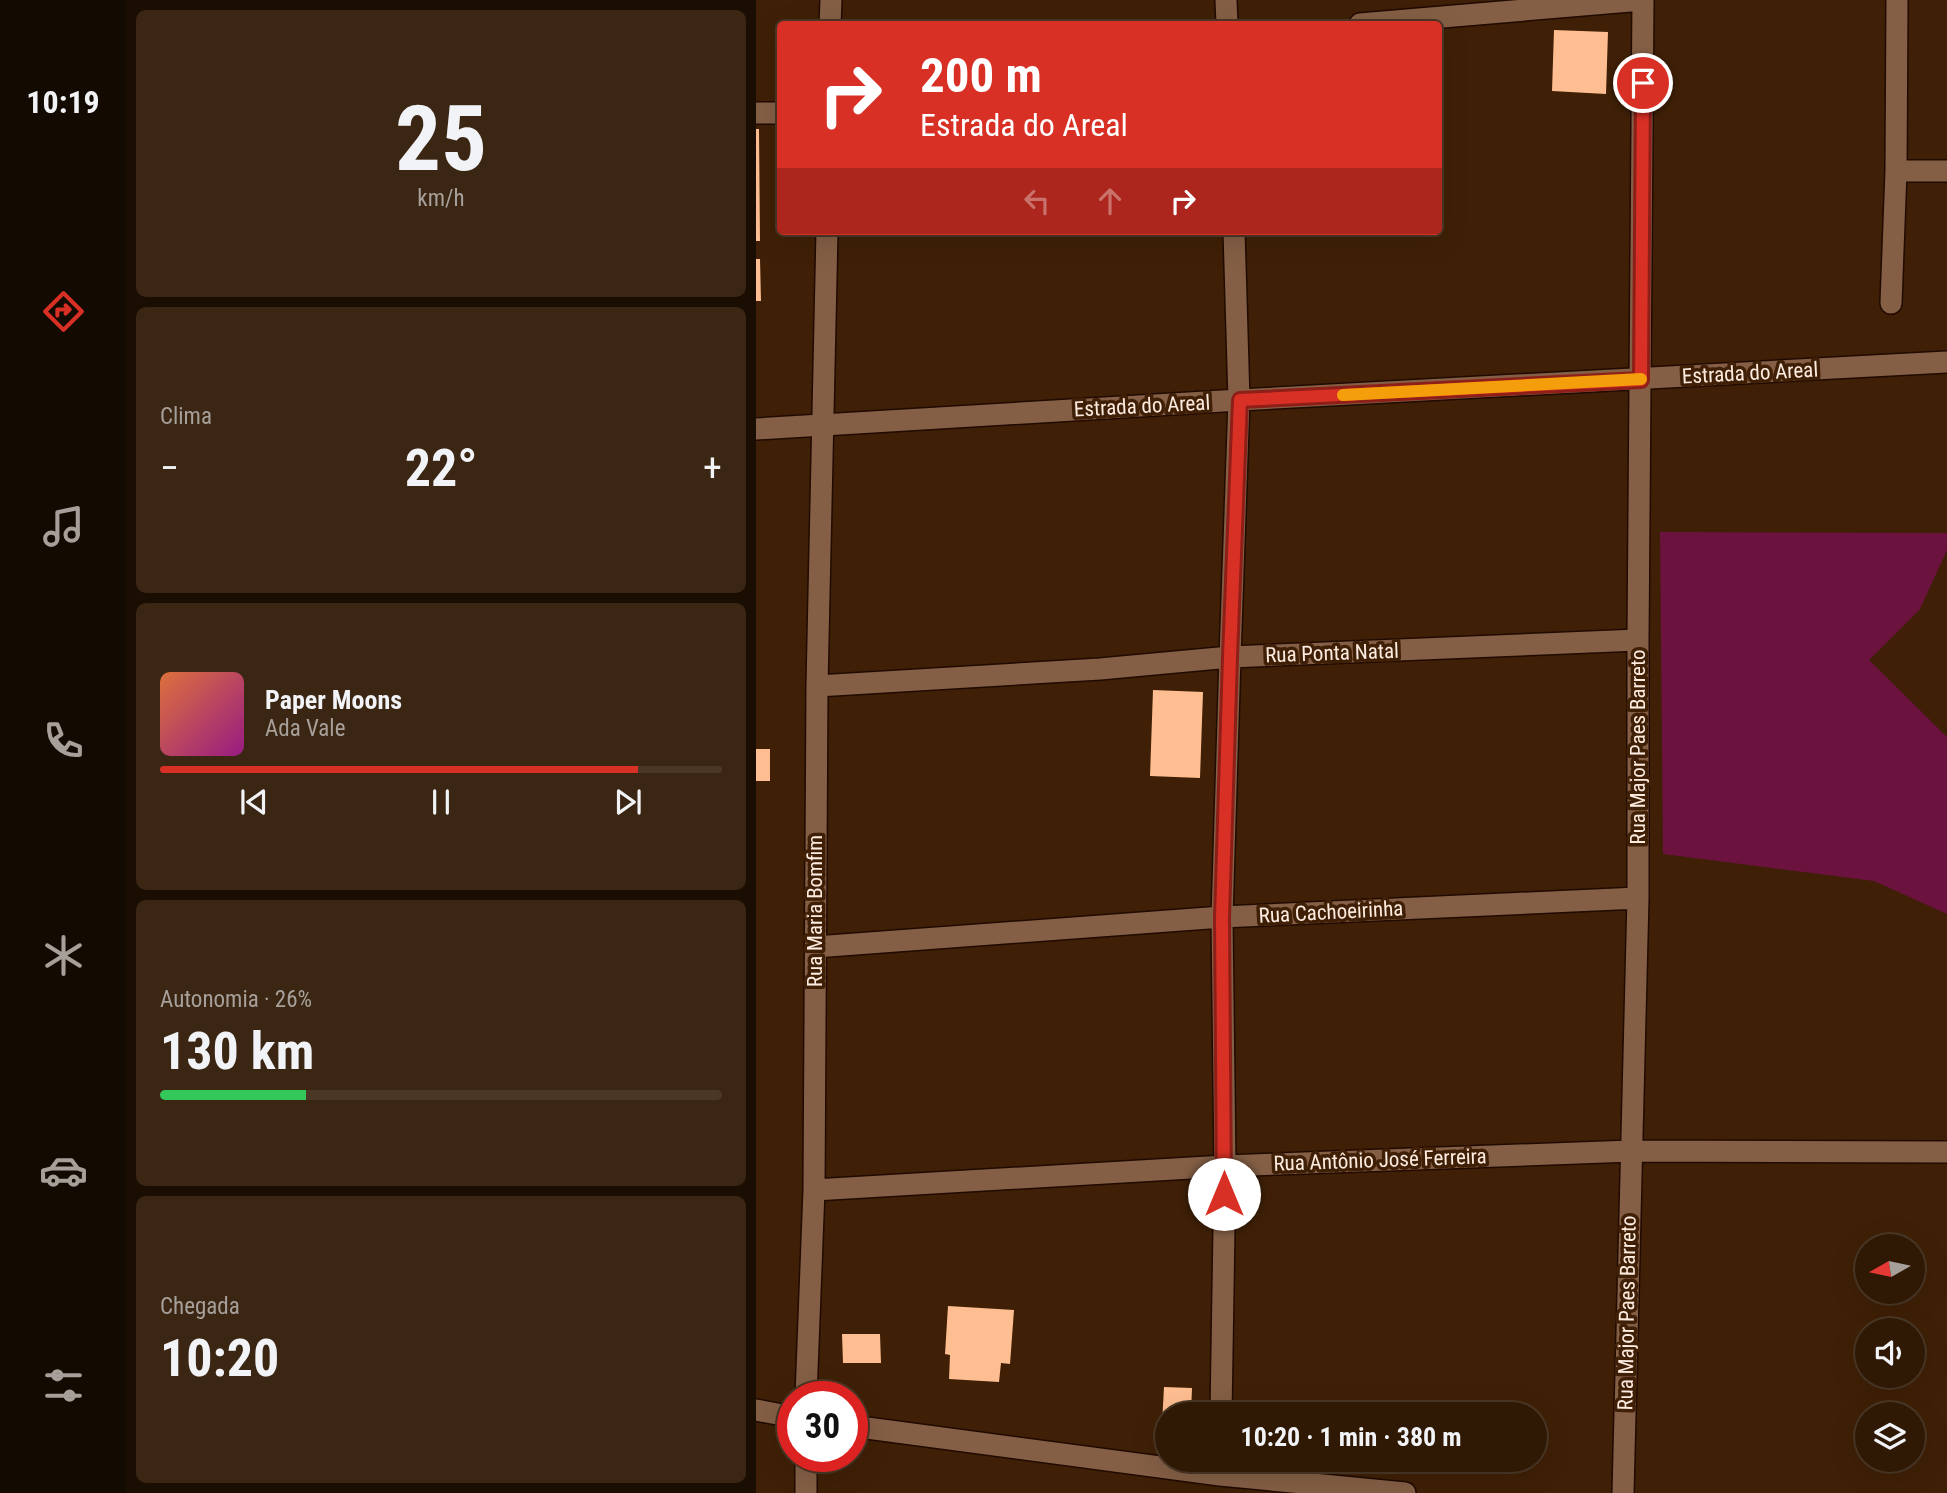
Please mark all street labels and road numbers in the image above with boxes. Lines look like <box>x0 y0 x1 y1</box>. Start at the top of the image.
street label: Estrada do Areal <box>1681 357 1819 389</box>
street label: Estrada do Areal <box>1073 390 1211 422</box>
street label: Rua Ponta Natal <box>1265 639 1399 667</box>
street label: Rua Major Paes Barreto <box>1626 650 1650 844</box>
street label: Rua Maria Bomfim <box>803 835 827 987</box>
street label: Rua Cachoeirinha <box>1258 896 1404 928</box>
street label: Rua Antônio José Ferreira <box>1273 1144 1487 1176</box>
street label: Rua Major Paes Barreto <box>1613 1215 1641 1411</box>

